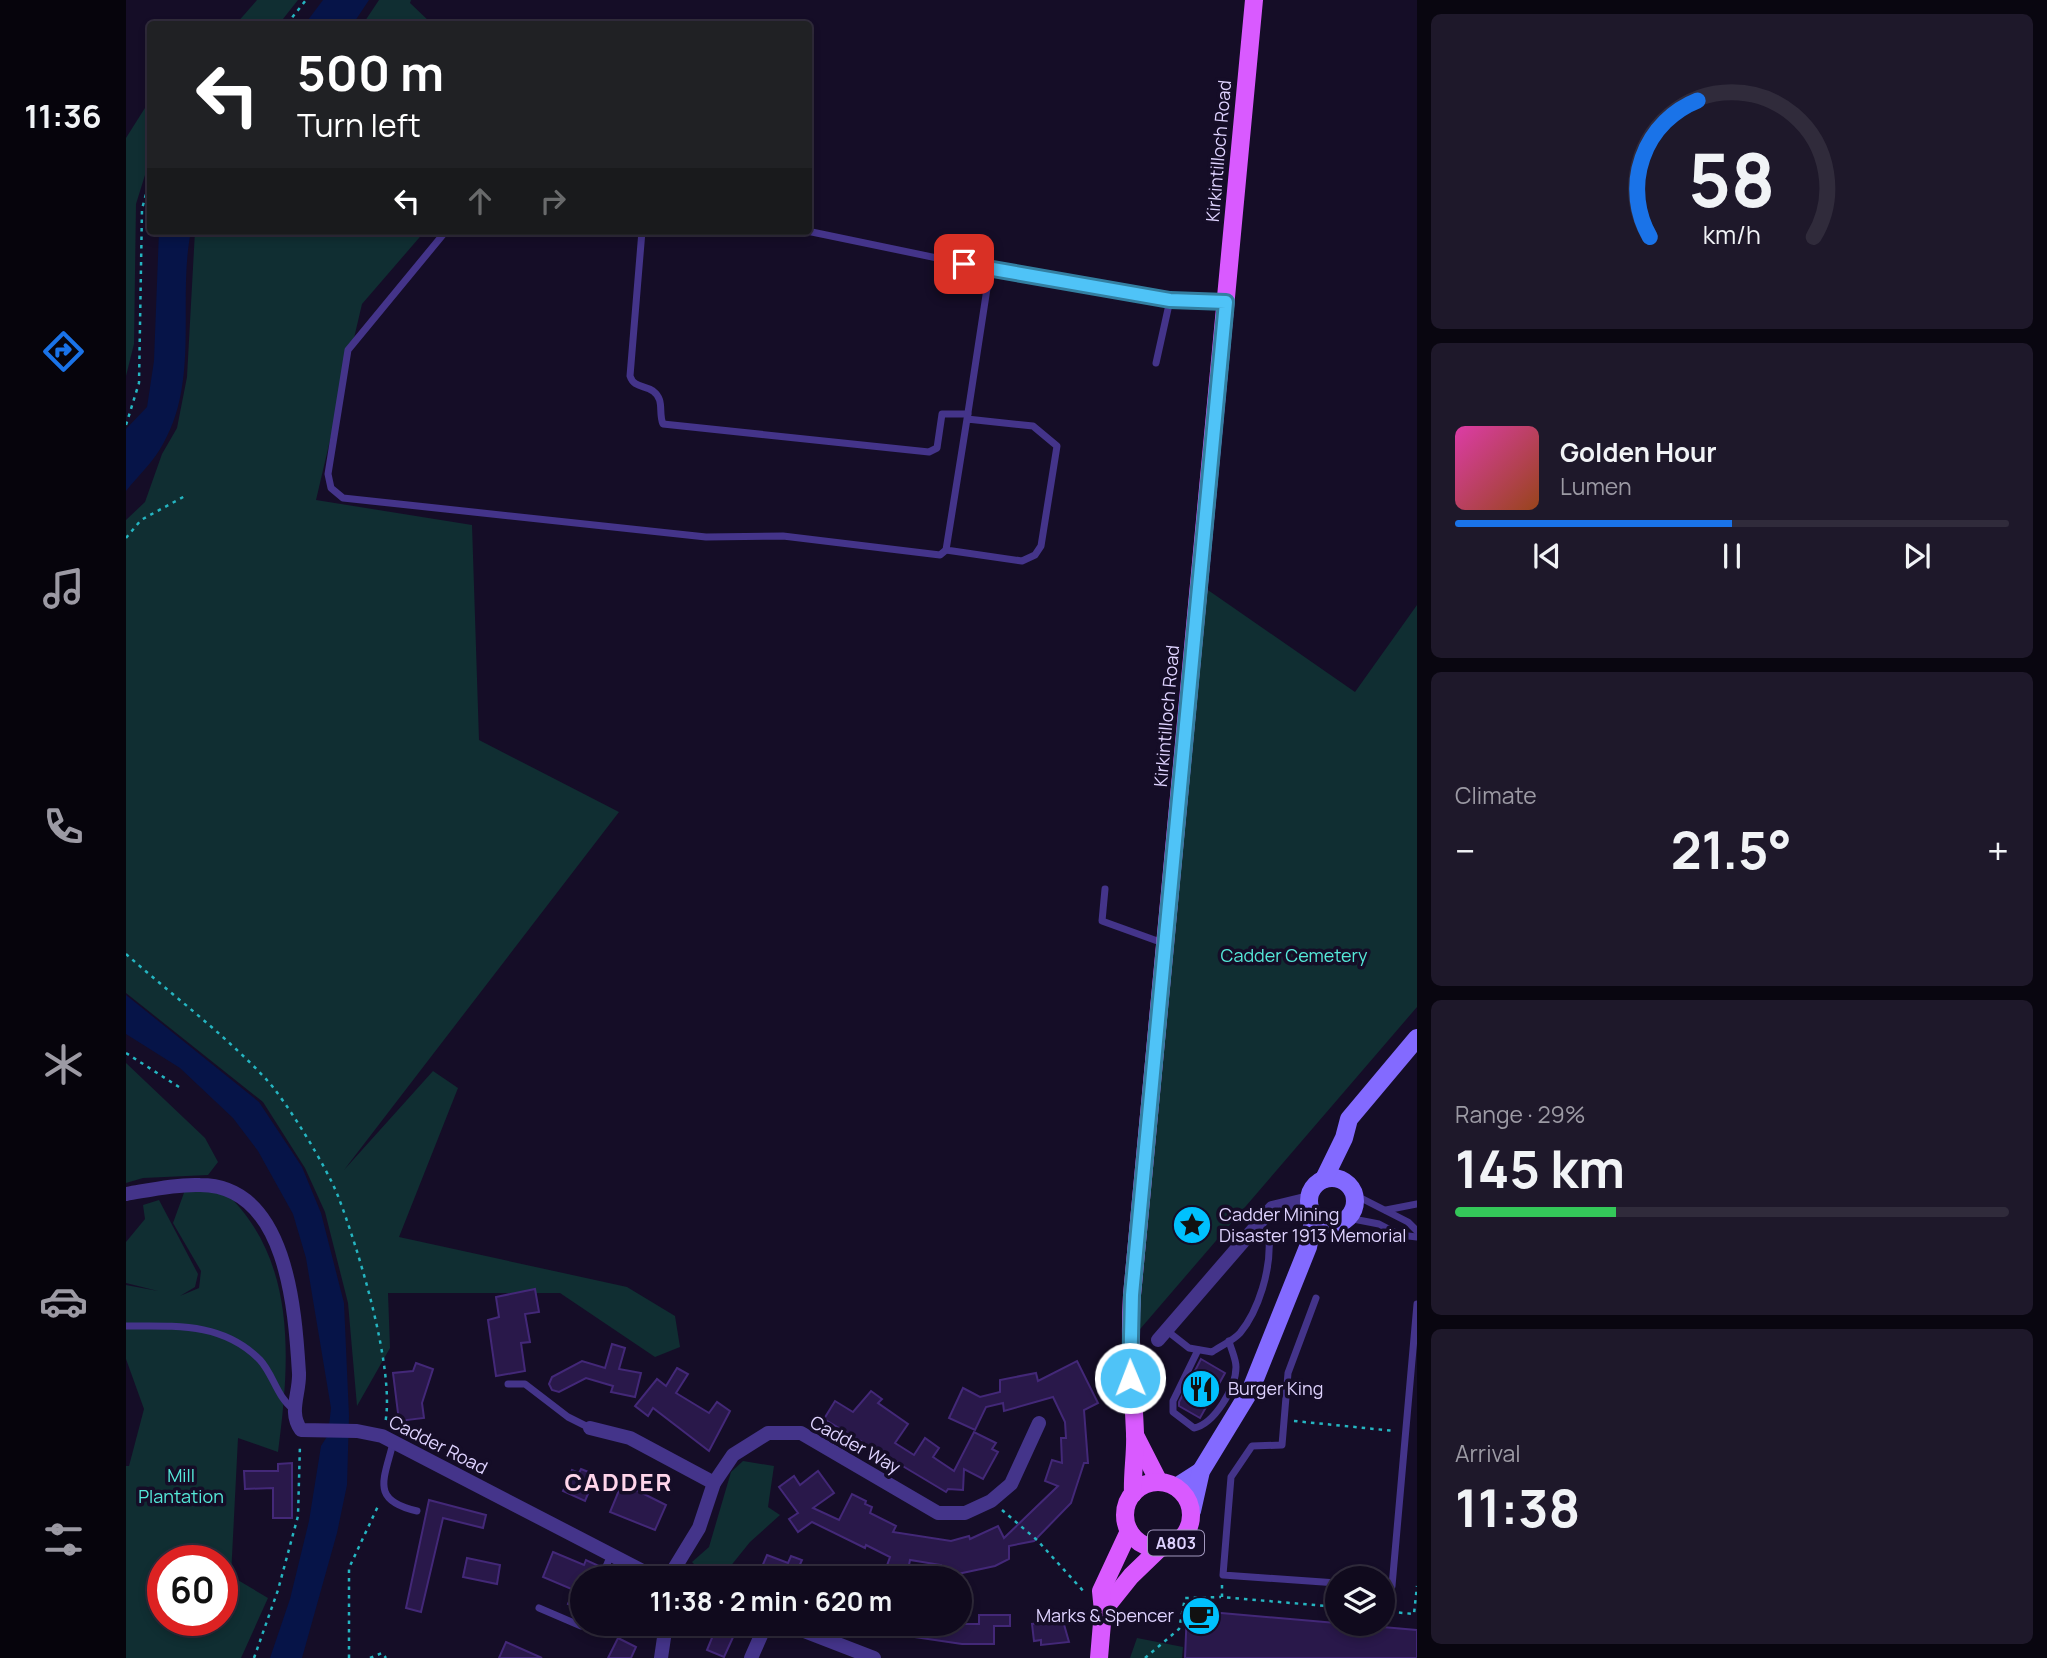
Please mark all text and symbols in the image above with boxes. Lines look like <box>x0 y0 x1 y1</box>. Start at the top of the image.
text: 500 m <box>297 39 444 106</box>
icon: left <box>182 49 273 140</box>
street label: Kirkintilloch Road <box>1200 79 1236 223</box>
text: 11:36 <box>24 94 102 138</box>
text: Turn left <box>297 103 421 147</box>
text: 58 <box>1688 130 1776 230</box>
icon: left <box>388 182 426 220</box>
icon: ahead <box>461 182 499 220</box>
icon: right <box>534 182 572 220</box>
text: km/h <box>1703 217 1761 252</box>
pin <box>934 234 994 294</box>
icon: arrive <box>945 245 983 283</box>
icon: directions <box>39 327 88 376</box>
text: Golden Hour <box>1560 434 1717 470</box>
text: Lumen <box>1560 470 1632 502</box>
icon: previous <box>1528 537 1566 575</box>
icon: pause <box>1713 537 1751 575</box>
icon: next <box>1898 537 1936 575</box>
icon: music <box>39 564 88 613</box>
street label: Kirkintilloch Road <box>1148 644 1184 788</box>
text: Climate <box>1455 779 1537 811</box>
icon: phone <box>39 802 88 851</box>
text: 21.5° <box>1671 814 1792 885</box>
text: − <box>1455 824 1476 876</box>
text: + <box>1987 824 2009 876</box>
park label: Cadder Cemetery <box>1221 943 1368 967</box>
icon: climate <box>39 1040 88 1089</box>
text: Range · 29% <box>1455 1098 1586 1130</box>
text: 145 km <box>1455 1133 1625 1204</box>
place label: Cadder Mining Disaster 1913 Memorial <box>1219 1202 1407 1247</box>
place icon: Cadder Mining Disaster 1913 Memorial <box>1171 1204 1213 1246</box>
icon: car <box>39 1277 88 1326</box>
position arrow <box>1093 1341 1167 1415</box>
restaurant icon: Burger King <box>1180 1368 1222 1410</box>
place label: Burger King <box>1228 1376 1323 1400</box>
street label: Cadder Road <box>385 1409 492 1479</box>
street label: Cadder Way <box>806 1409 905 1479</box>
text: Arrival <box>1455 1437 1521 1469</box>
park label: Mill Plantation <box>138 1463 224 1508</box>
district label: CADDER <box>565 1465 673 1498</box>
text: 11:38 <box>1455 1472 1580 1543</box>
icon: filters <box>39 1515 88 1564</box>
road number: A803 <box>1148 1530 1204 1555</box>
speed limit sign: 60 <box>147 1545 238 1636</box>
map controls <box>1325 1566 1395 1636</box>
button: layers <box>1325 1566 1395 1636</box>
text: 11:38 · 2 min · 620 m <box>650 1583 892 1619</box>
cafe icon: Marks & Spencer <box>1180 1595 1222 1637</box>
place label: Marks & Spencer <box>1036 1603 1174 1627</box>

